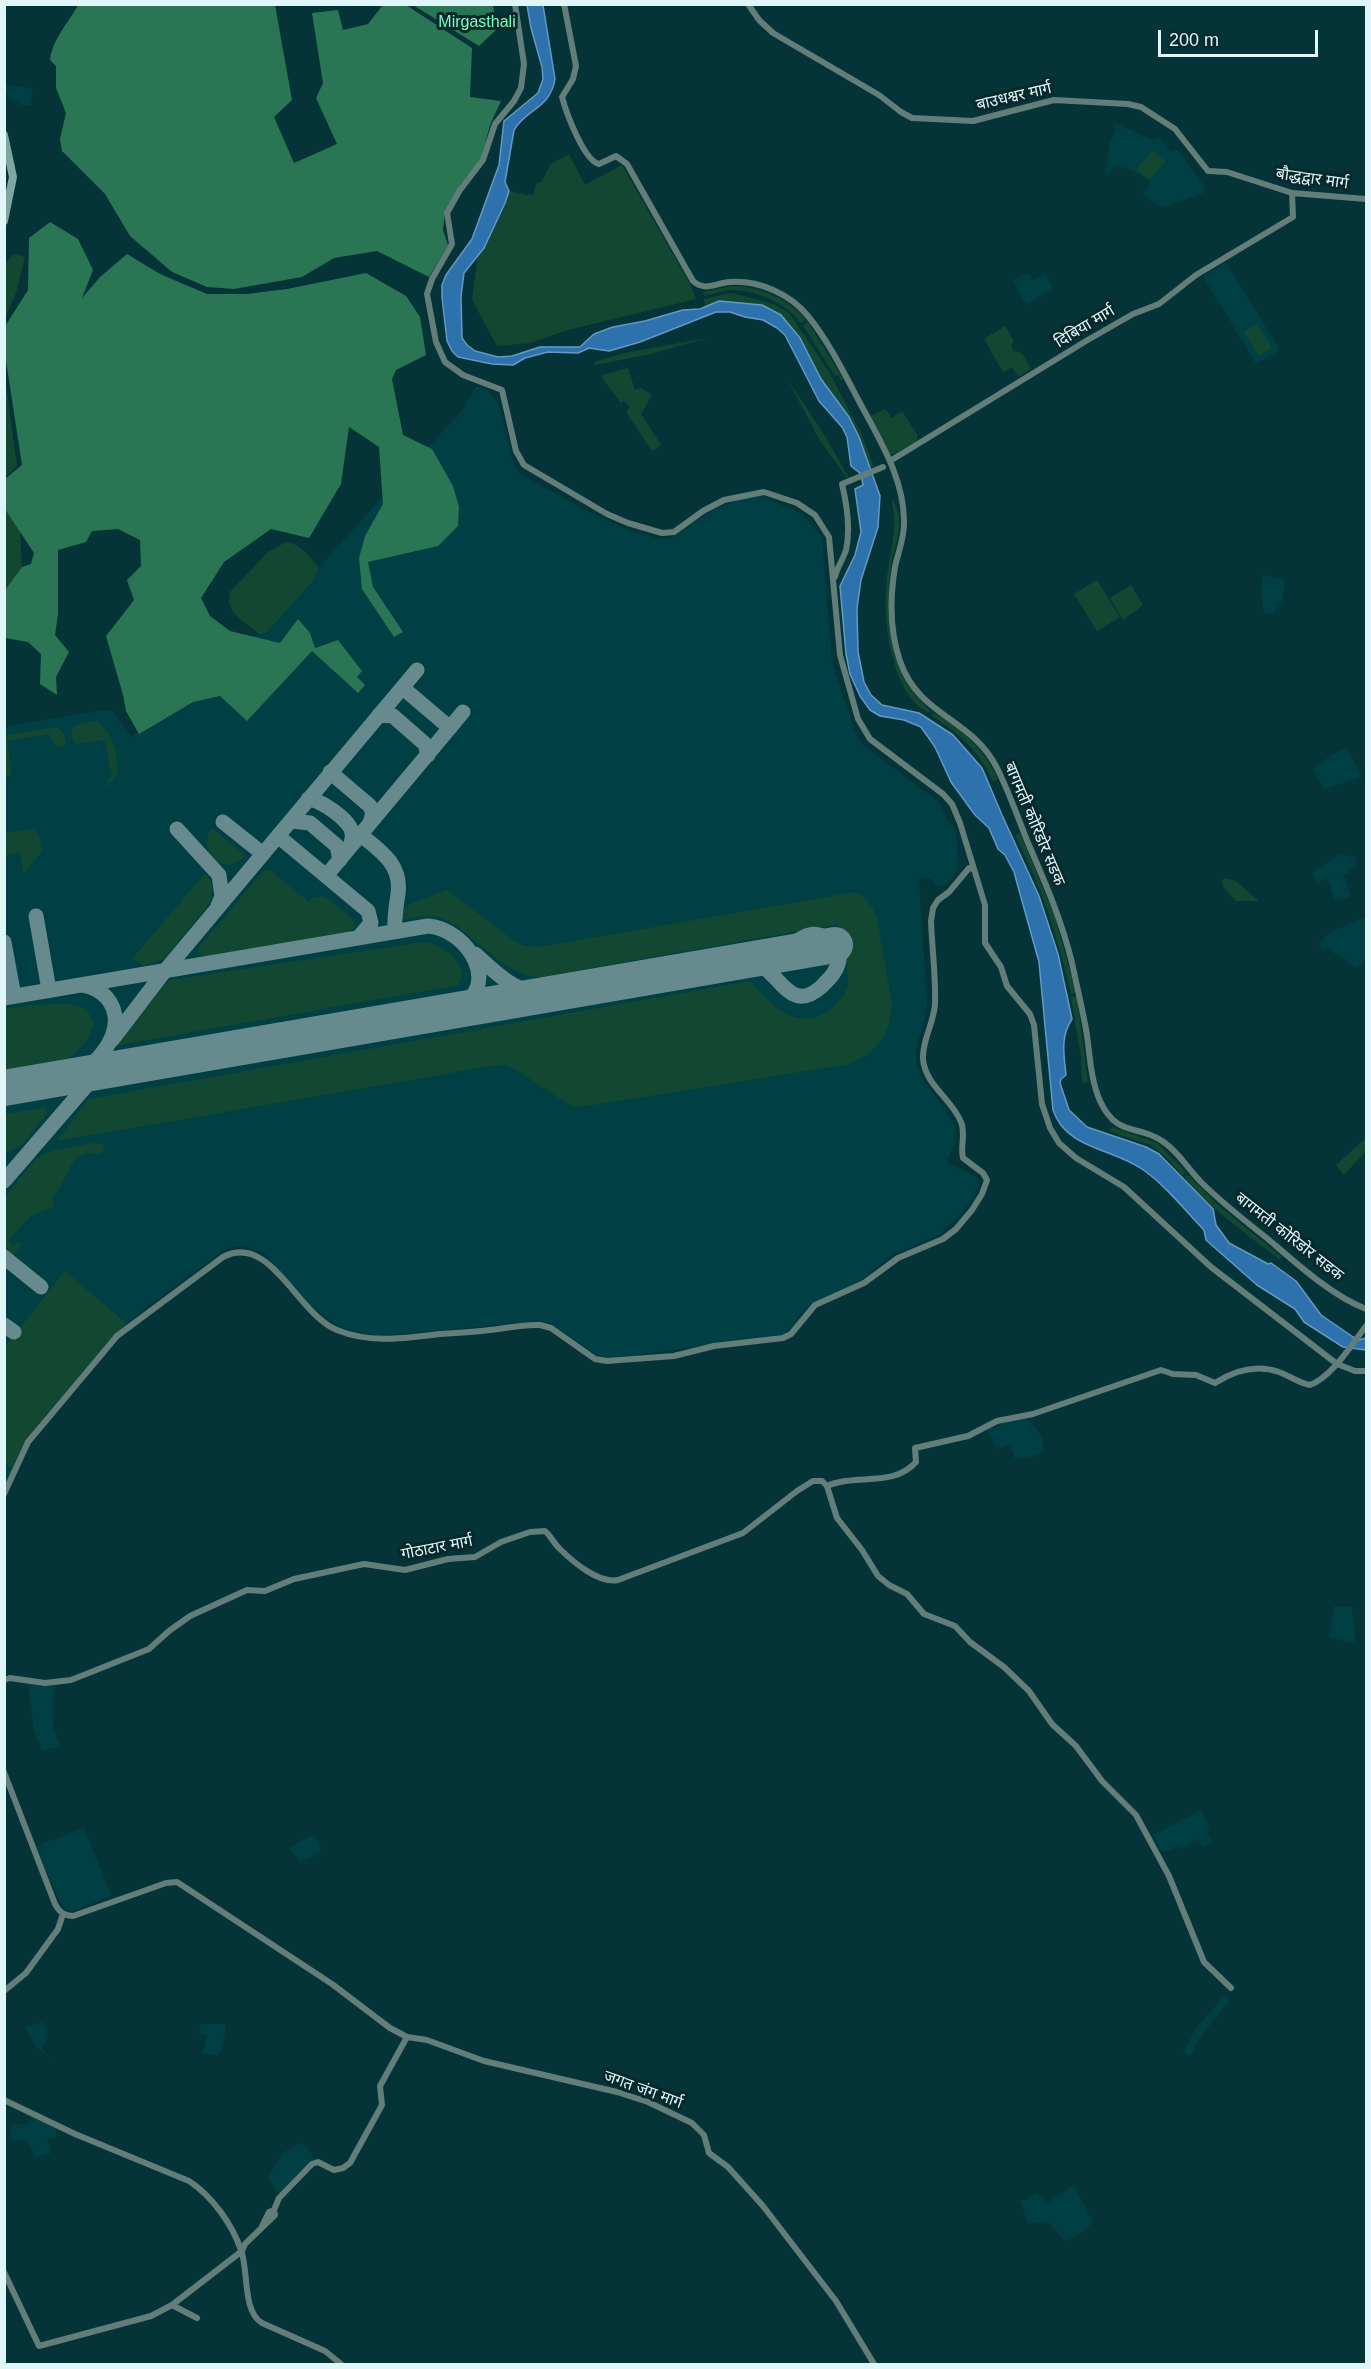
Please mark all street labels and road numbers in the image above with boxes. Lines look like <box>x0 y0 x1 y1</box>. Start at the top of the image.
street label: बाउधश्वर मार्ग <box>975 79 1053 115</box>
street label: बौद्धद्वार मार्ग <box>1274 164 1350 194</box>
street label: दिबिया मार्ग <box>1052 302 1118 352</box>
street label: बागमती कोरिडोर सडक <box>999 759 1069 889</box>
street label: बागमती कोरिडोर सडक <box>1231 1189 1347 1285</box>
street label: गोठाटार मार्ग <box>400 1532 474 1564</box>
street label: जगत जंग मार्ग <box>601 2067 685 2113</box>

